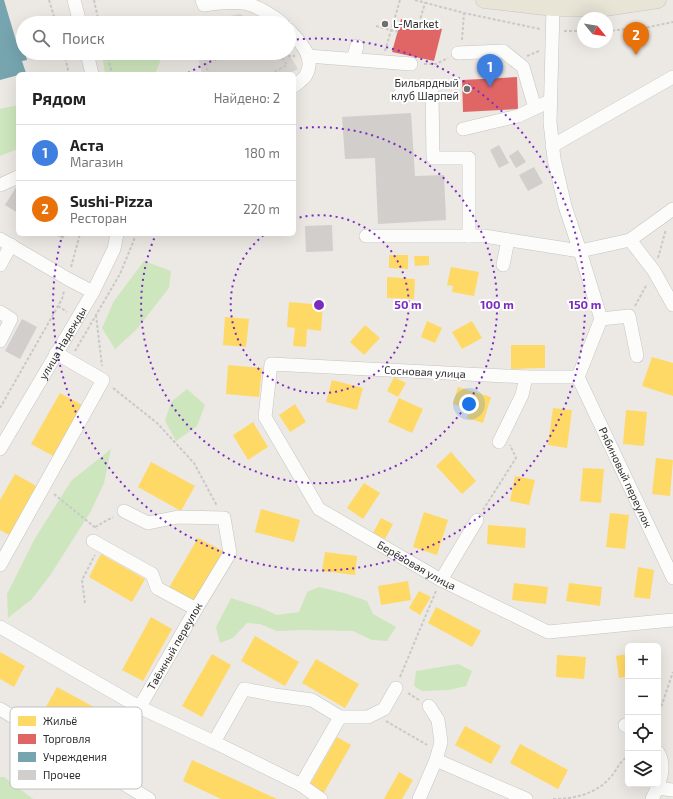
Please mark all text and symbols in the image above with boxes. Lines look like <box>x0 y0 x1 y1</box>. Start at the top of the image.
north arrow <box>577 12 613 48</box>
search box <box>16 16 296 60</box>
place label: L-Market <box>393 17 439 30</box>
marker: L-Market <box>380 19 390 29</box>
pin: 2 <box>623 22 649 55</box>
icon: search <box>30 27 52 49</box>
text: Поиск <box>62 29 105 47</box>
pin: 1 <box>477 54 503 87</box>
place label: Бильярдный клуб Шарпей <box>391 76 459 103</box>
marker: Бильярдный клуб Шарпей <box>462 84 472 94</box>
text: Рядом <box>32 88 86 108</box>
text: Найдено: 2 <box>214 90 280 106</box>
text: Аста <box>70 136 104 154</box>
text: 1 <box>42 145 48 161</box>
text: 180 m <box>245 145 280 161</box>
text: Магазин <box>70 154 123 170</box>
text: Sushi-Pizza <box>70 192 153 210</box>
text: 2 <box>41 201 49 217</box>
text: 220 m <box>243 201 280 217</box>
text: Ресторан <box>70 210 127 226</box>
text: 50 m <box>394 297 422 311</box>
text: 100 m <box>480 297 514 311</box>
text: 150 m <box>569 297 601 311</box>
centre of rings <box>312 298 326 312</box>
street label: улица Надежды <box>36 304 89 382</box>
street label: Сосновая улица <box>384 363 466 381</box>
your location <box>459 394 479 414</box>
street label: Рябиновый переулок <box>597 425 655 529</box>
street label: Берёзовая улица <box>375 537 458 592</box>
street label: Таёжный переулок <box>144 600 205 692</box>
map controls <box>625 643 661 787</box>
button: + <box>625 643 661 679</box>
button: − <box>625 679 661 715</box>
legend <box>10 707 142 789</box>
text: Жильё <box>43 714 77 727</box>
button: locate <box>625 715 661 751</box>
text: Торговля <box>43 732 90 745</box>
text: Учреждения <box>43 750 107 763</box>
button: layers <box>625 751 661 787</box>
text: Прочее <box>43 768 81 781</box>

